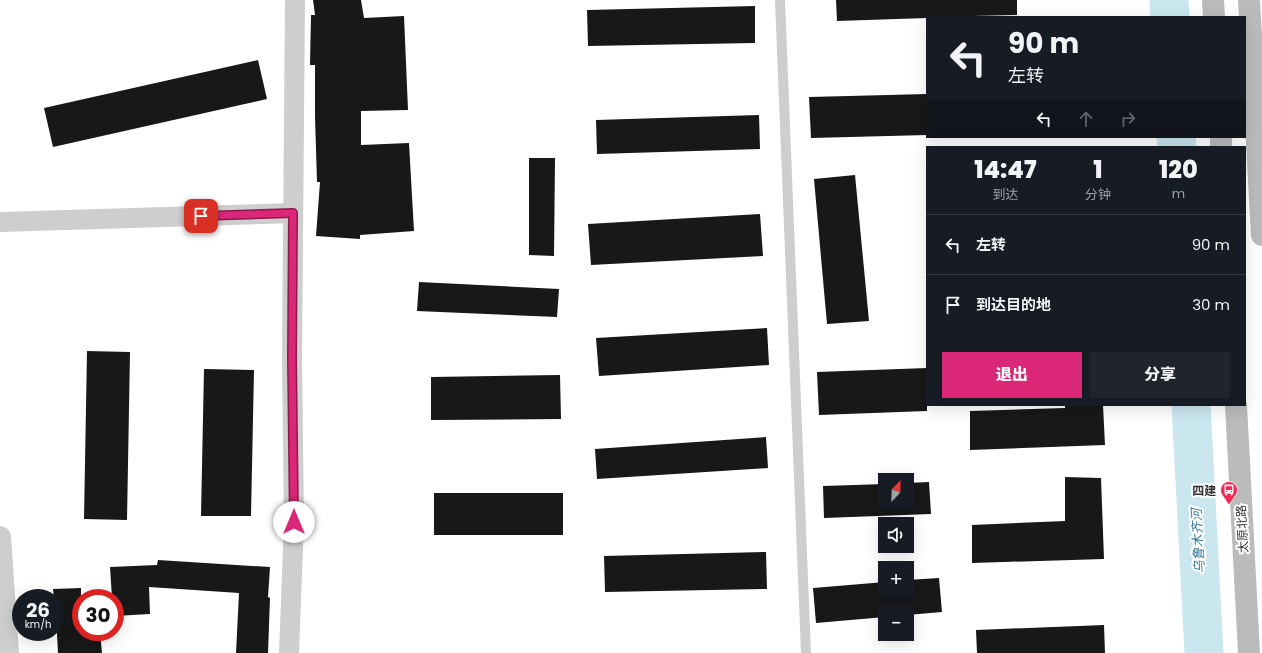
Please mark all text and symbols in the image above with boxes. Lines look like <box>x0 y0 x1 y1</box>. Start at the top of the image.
text: 90 m <box>1008 24 1079 63</box>
icon: left <box>942 32 994 84</box>
text: 左转 <box>1008 63 1044 88</box>
icon: left <box>1033 108 1055 130</box>
icon: ahead <box>1075 108 1097 130</box>
icon: right <box>1117 108 1139 130</box>
text: 14:47 <box>974 153 1037 186</box>
text: 1 <box>1093 153 1102 186</box>
text: 120 <box>1159 153 1198 186</box>
text: m <box>1172 184 1185 203</box>
text: 到达 <box>992 185 1018 204</box>
text: 分钟 <box>1085 185 1111 204</box>
pin <box>184 199 218 233</box>
icon: arrive <box>190 205 212 227</box>
icon: left <box>942 234 964 256</box>
text: 左转 <box>976 234 1006 255</box>
text: 90 m <box>1192 234 1230 255</box>
icon: arrive <box>942 294 964 316</box>
text: 到达目的地 <box>976 294 1051 315</box>
text: 30 m <box>1192 294 1230 315</box>
button: 退出 <box>942 352 1082 398</box>
button: 分享 <box>1090 352 1230 398</box>
north arrow <box>878 473 914 509</box>
map controls <box>878 473 914 641</box>
bus stop icon: 四建 <box>1219 480 1239 505</box>
place label: 四建 <box>1192 482 1216 499</box>
position arrow <box>273 501 315 543</box>
water label: 乌鲁木齐河 <box>1187 505 1209 574</box>
street label: 太原北路 <box>1232 505 1252 553</box>
button: sound <box>878 517 914 553</box>
button: + <box>878 561 914 597</box>
speed limit sign: 30 <box>72 589 124 641</box>
text: 26 <box>26 596 50 624</box>
button: − <box>878 605 914 641</box>
text: km/h <box>25 617 51 632</box>

